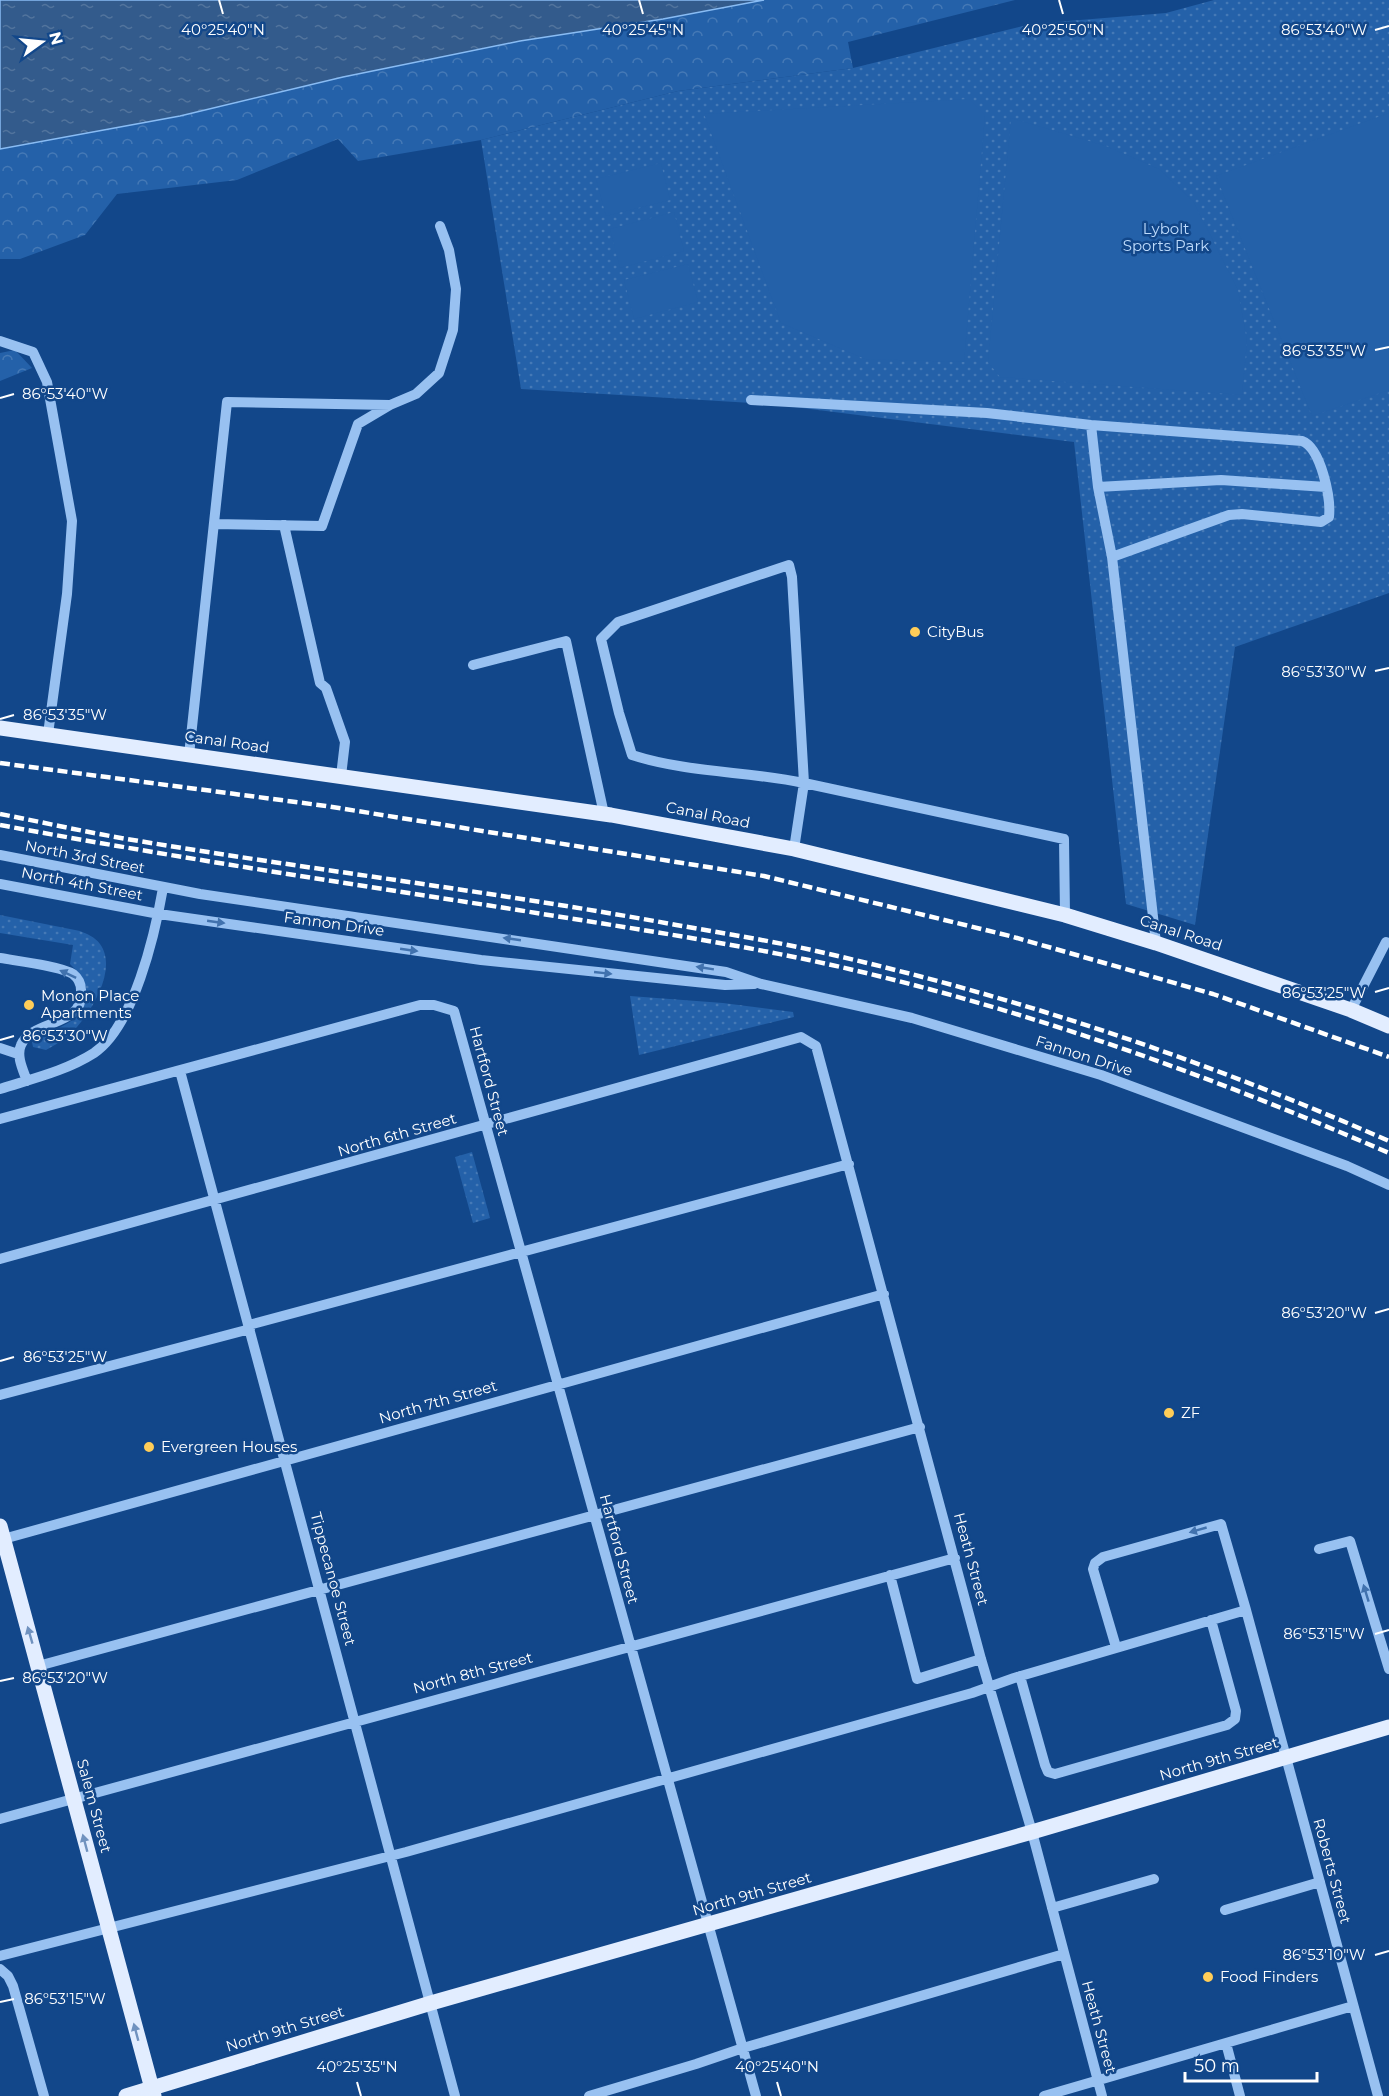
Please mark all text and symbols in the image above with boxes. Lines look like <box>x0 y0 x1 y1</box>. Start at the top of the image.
north arrow <box>12 12 72 72</box>
text: 40°25'40"N <box>181 20 265 39</box>
text: 40°25'45"N <box>602 20 684 39</box>
text: 40°25'50"N <box>1021 20 1105 39</box>
text: 86°53'40"W <box>1281 20 1367 39</box>
text: N <box>45 30 67 47</box>
park label: Lybolt Sports Park <box>1123 219 1209 255</box>
text: 86°53'35"W <box>1282 341 1366 360</box>
text: 86°53'40"W <box>22 384 108 403</box>
place label: CityBus <box>927 622 984 641</box>
marker: CityBus <box>908 625 922 639</box>
text: 86°53'30"W <box>1281 662 1367 681</box>
text: 86°53'35"W <box>23 705 107 724</box>
street label: Canal Road <box>183 726 271 757</box>
street label: Canal Road <box>664 797 752 832</box>
street label: North 3rd Street <box>24 836 147 877</box>
street label: North 4th Street <box>20 862 144 905</box>
street label: Fannon Drive <box>283 907 385 940</box>
street label: Canal Road <box>1138 910 1225 955</box>
one-way arrow <box>207 918 226 927</box>
one-way arrow <box>502 934 521 943</box>
one-way arrow <box>400 945 419 954</box>
one-way arrow <box>695 964 714 973</box>
one-way arrow <box>594 968 613 978</box>
one-way arrow <box>59 969 77 979</box>
text: 86°53'25"W <box>1282 983 1366 1002</box>
place label: Monon Place Apartments <box>41 986 139 1022</box>
marker: Monon Place Apartments <box>22 998 36 1012</box>
street label: Hartford Street <box>466 1024 513 1138</box>
text: 86°53'30"W <box>22 1026 108 1045</box>
street label: Fannon Drive <box>1033 1031 1135 1080</box>
street label: North 6th Street <box>335 1108 458 1161</box>
text: 86°53'20"W <box>1281 1303 1367 1322</box>
text: 86°53'25"W <box>23 1347 107 1366</box>
street label: North 7th Street <box>377 1376 499 1427</box>
place label: ZF <box>1181 1403 1200 1422</box>
marker: ZF <box>1162 1406 1176 1420</box>
place label: Evergreen Houses <box>161 1437 297 1456</box>
marker: Evergreen Houses <box>142 1440 156 1454</box>
street label: Hartford Street <box>596 1492 643 1606</box>
street label: Tippecanoe Street <box>307 1510 360 1648</box>
street label: Heath Street <box>950 1510 993 1607</box>
one-way arrow <box>1189 1526 1207 1535</box>
one-way arrow <box>1361 1583 1370 1601</box>
text: 86°53'15"W <box>1283 1624 1365 1643</box>
one-way arrow <box>24 1626 34 1644</box>
street label: North 8th Street <box>411 1647 535 1698</box>
text: 86°53'20"W <box>22 1668 108 1687</box>
street label: North 9th Street <box>1157 1732 1281 1785</box>
street label: Salem Street <box>73 1757 116 1855</box>
street label: Roberts Street <box>1309 1816 1356 1926</box>
one-way arrow <box>80 1834 90 1853</box>
street label: North 9th Street <box>690 1867 814 1920</box>
text: 86°53'10"W <box>1283 1945 1366 1964</box>
place label: Food Finders <box>1220 1967 1318 1986</box>
marker: Food Finders <box>1201 1970 1215 1984</box>
street label: Heath Street <box>1078 1978 1121 2075</box>
text: 86°53'15"W <box>24 1989 106 2008</box>
street label: North 9th Street <box>223 2001 346 2056</box>
one-way arrow <box>131 2023 141 2041</box>
scale bar <box>1185 2045 1317 2083</box>
text: 50 m <box>1194 2055 1240 2077</box>
text: 40°25'35"N <box>316 2057 398 2076</box>
text: 40°25'40"N <box>735 2057 819 2076</box>

